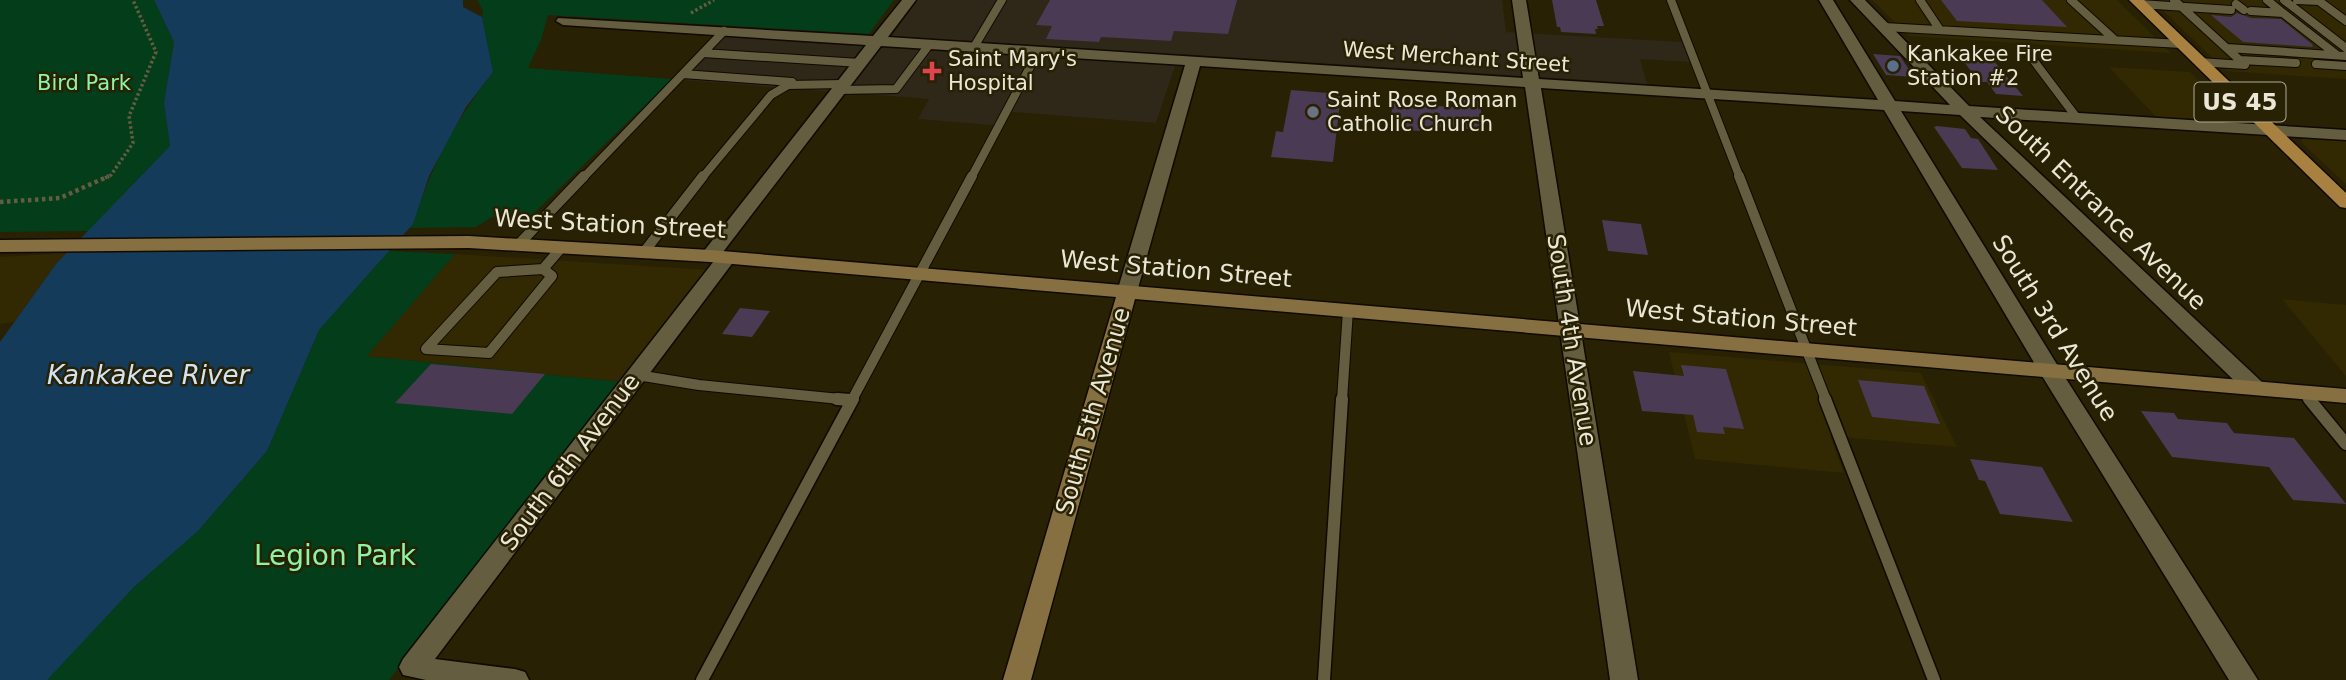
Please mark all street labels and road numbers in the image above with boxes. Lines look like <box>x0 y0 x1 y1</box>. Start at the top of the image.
street label: West Merchant Street <box>1342 37 1570 77</box>
road number: US 45 <box>2194 82 2286 122</box>
street label: South Entrance Avenue <box>1990 100 2212 316</box>
street label: West Station Street <box>493 204 727 244</box>
street label: South 3rd Avenue <box>1986 230 2124 426</box>
street label: South 4th Avenue <box>1541 232 1603 448</box>
street label: West Station Street <box>1059 245 1293 293</box>
street label: West Station Street <box>1624 294 1858 342</box>
street label: South 5th Avenue <box>1050 304 1136 518</box>
street label: South 6th Avenue <box>494 368 646 556</box>

